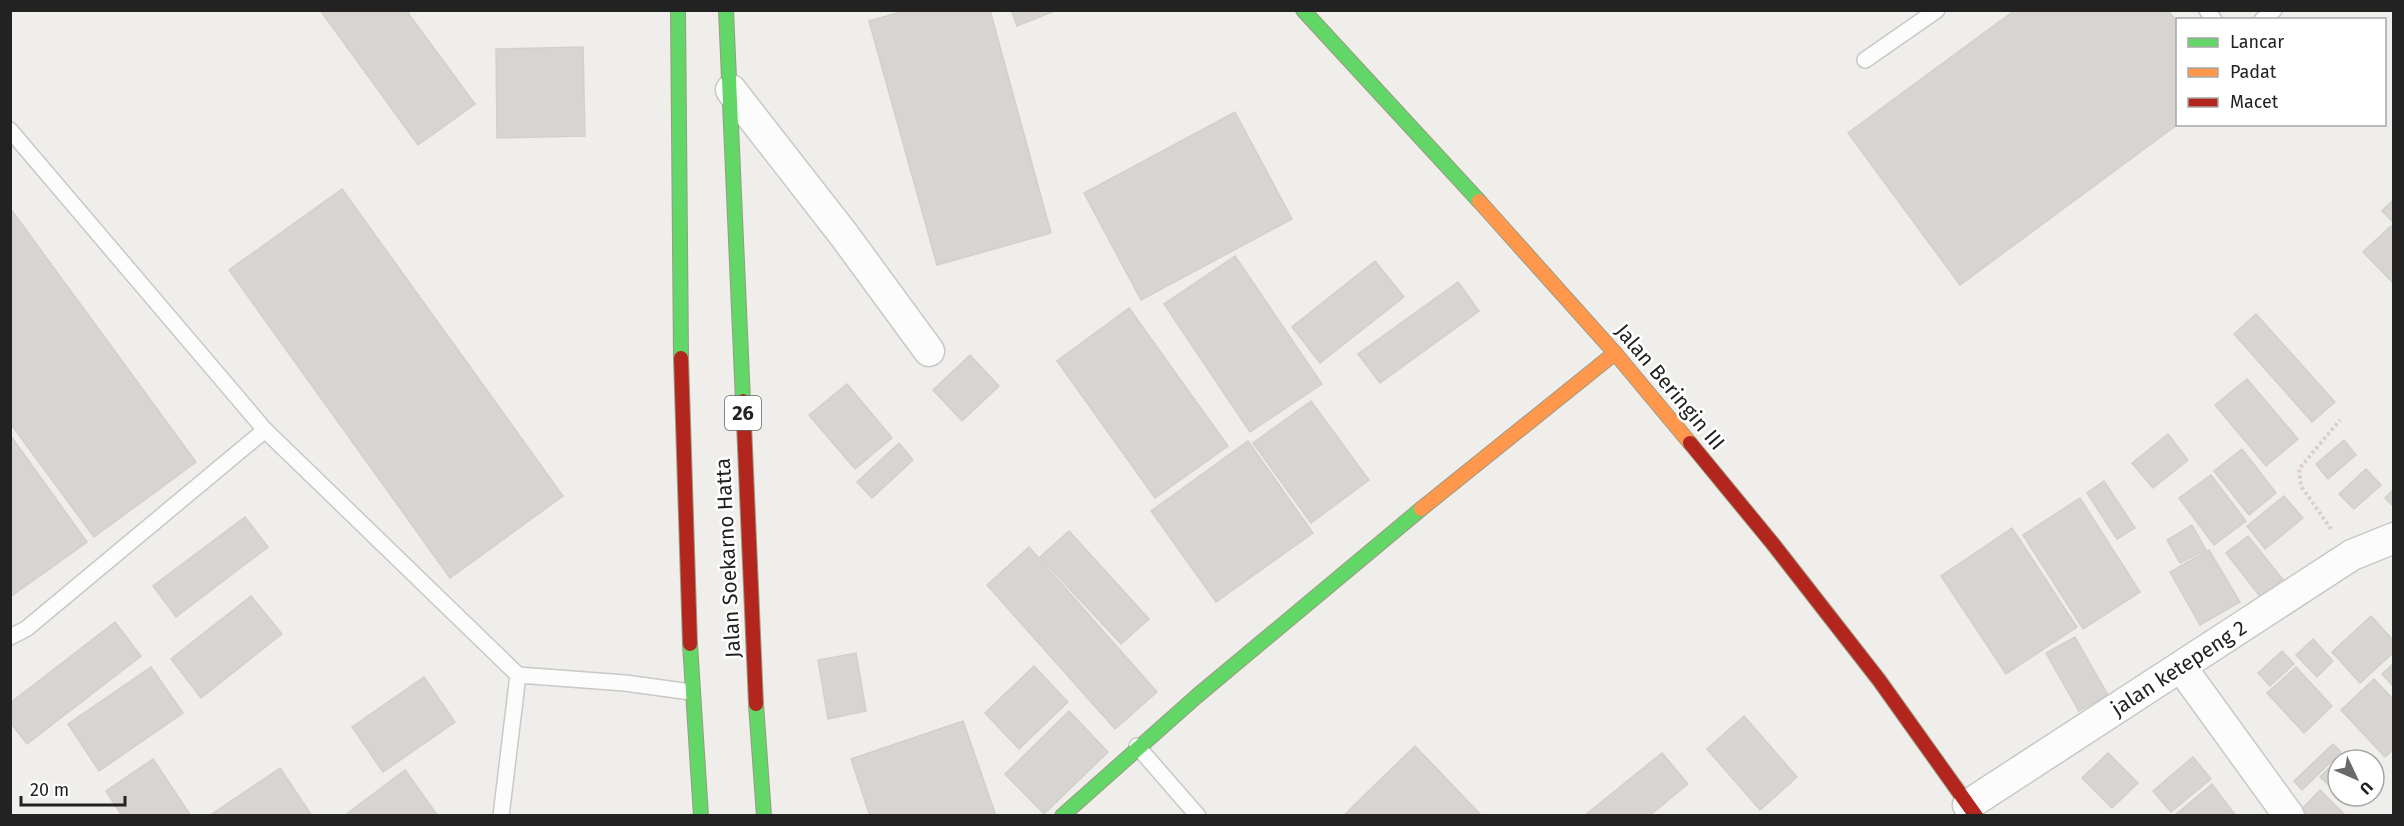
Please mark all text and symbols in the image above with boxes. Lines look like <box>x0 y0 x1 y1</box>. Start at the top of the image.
legend <box>2176 18 2386 126</box>
text: Lancar <box>2230 31 2284 53</box>
text: Padat <box>2230 61 2277 83</box>
text: Macet <box>2230 91 2279 113</box>
street label: Jalan Beringin III <box>1610 319 1730 455</box>
road number: 26 <box>725 396 761 430</box>
street label: Jalan Soekarno Hatta <box>710 457 746 659</box>
street label: jalan ketepeng 2 <box>2106 615 2252 722</box>
north arrow <box>2326 748 2386 808</box>
scale bar <box>21 769 124 807</box>
text: U <box>2356 778 2377 798</box>
text: 20 m <box>30 779 69 801</box>

